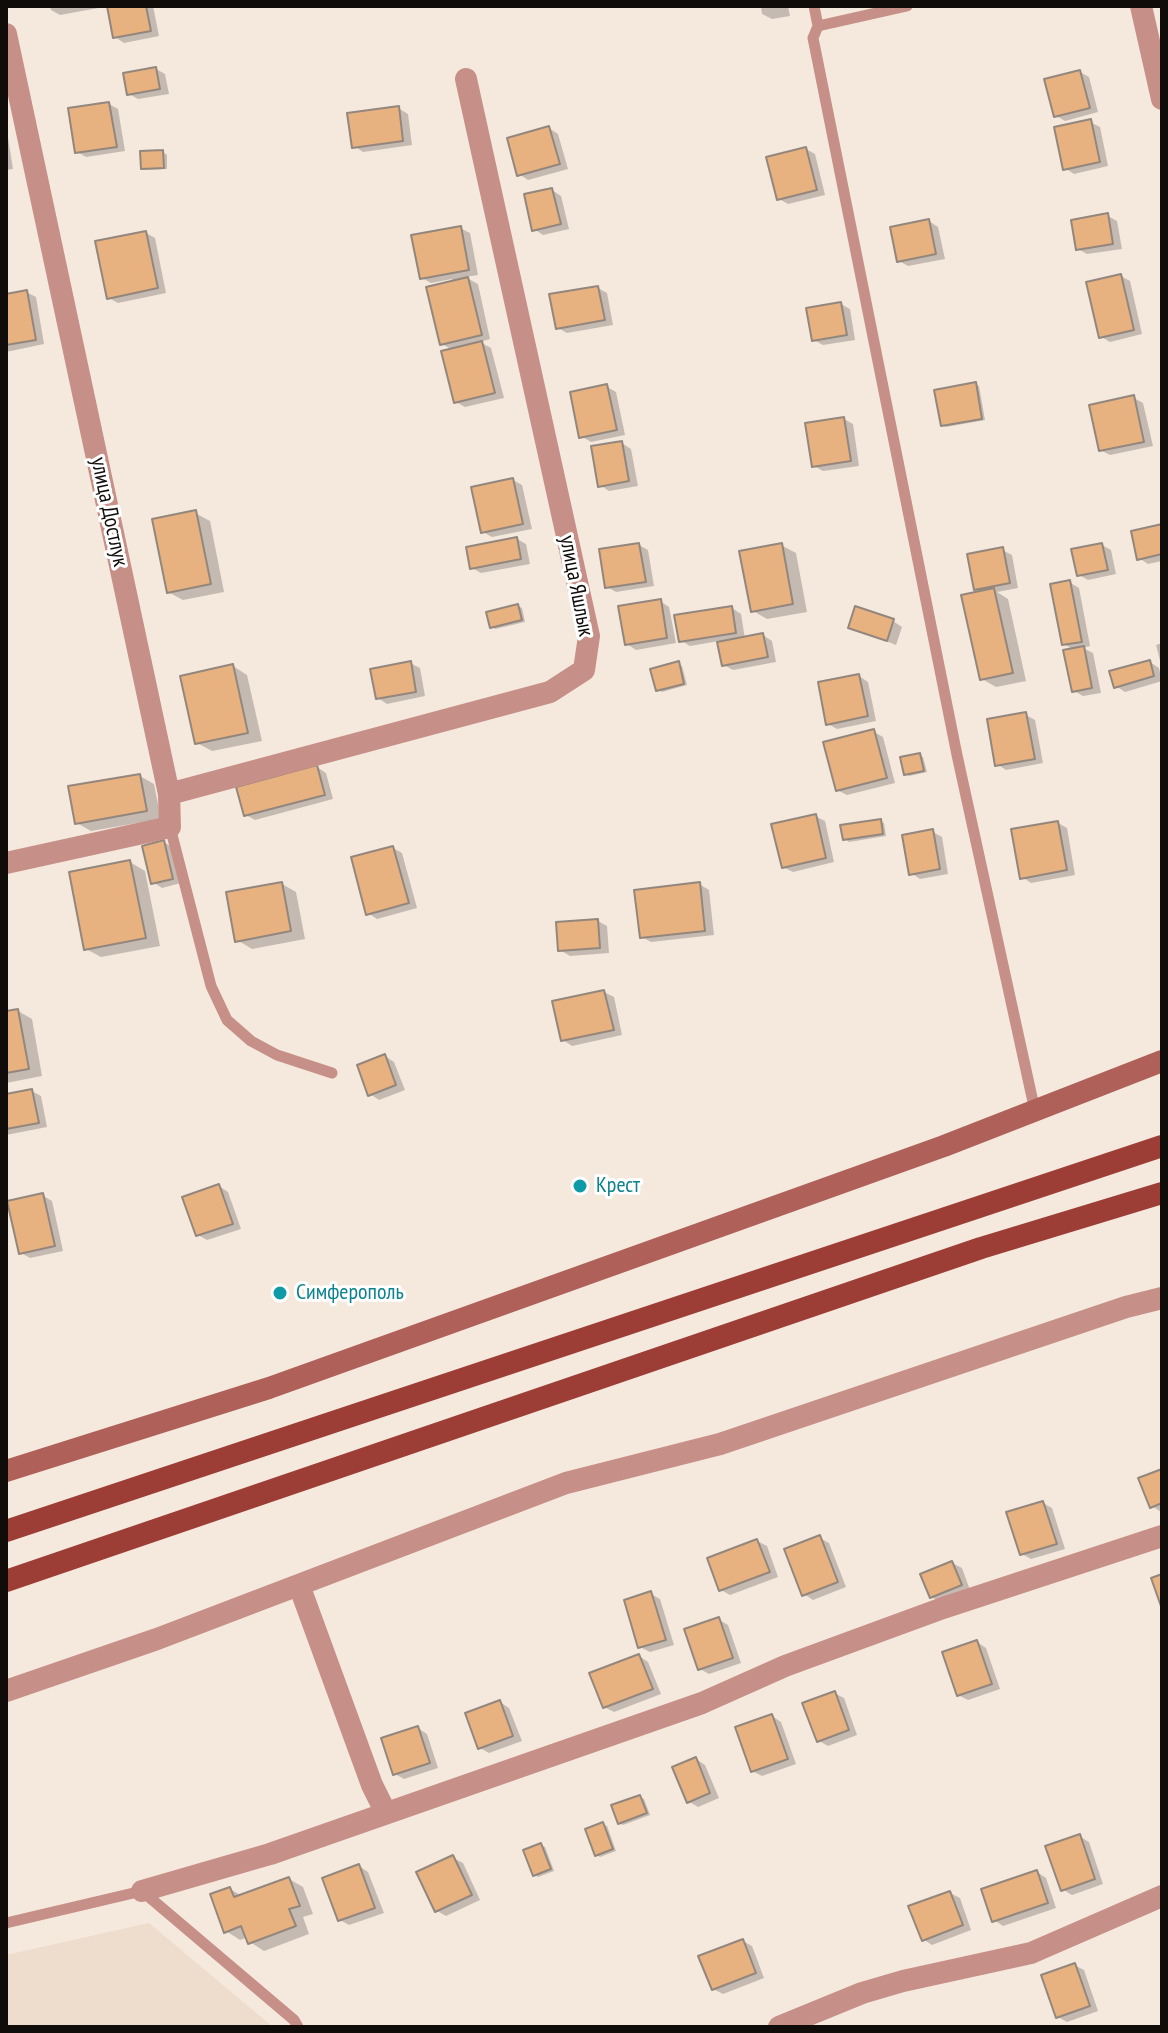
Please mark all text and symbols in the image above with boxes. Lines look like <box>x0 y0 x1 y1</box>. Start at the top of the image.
street label: улица Достлук <box>85 455 133 569</box>
street label: улица Яшлык <box>553 533 599 639</box>
place label: Крест <box>596 1173 640 1199</box>
marker: Крест <box>571 1177 589 1195</box>
place label: Симферополь <box>296 1280 404 1306</box>
marker: Симферополь <box>271 1284 289 1302</box>

